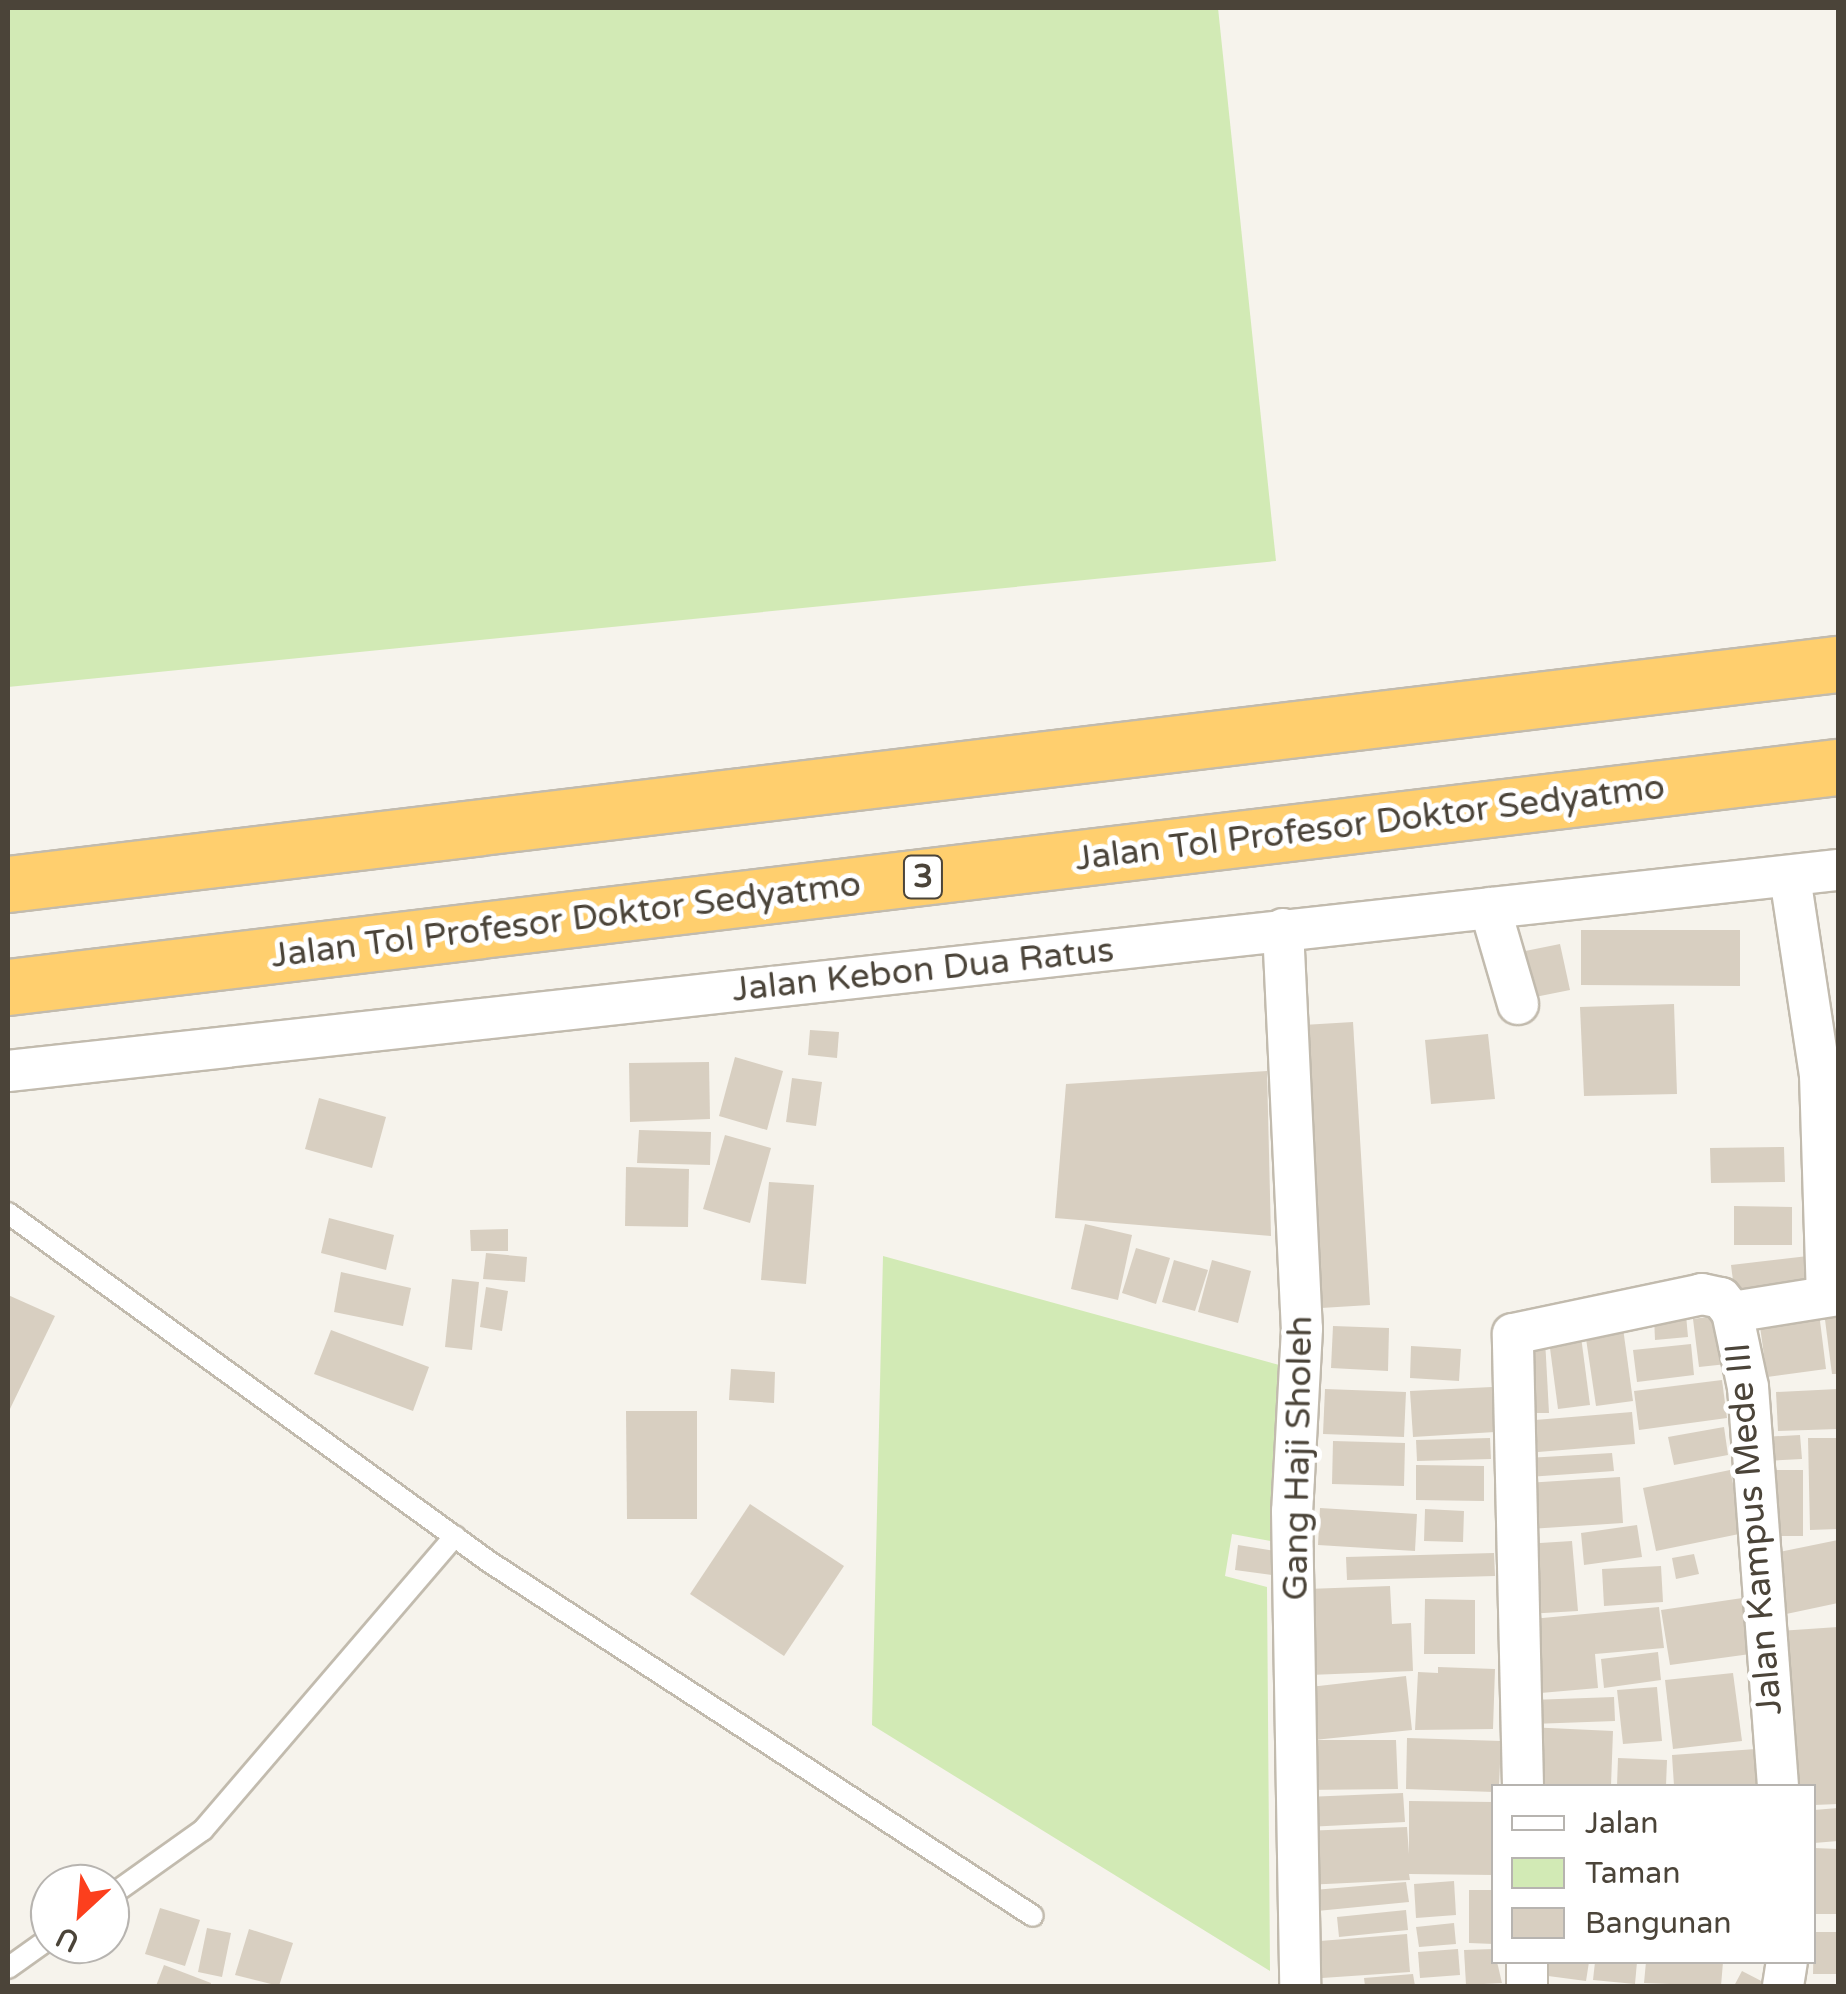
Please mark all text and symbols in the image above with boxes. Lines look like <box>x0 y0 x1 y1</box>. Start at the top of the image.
street label: Jalan Tol Profesor Doktor Sedyatmo <box>1073 766 1667 880</box>
road number: 3 <box>900 850 946 904</box>
street label: Jalan Tol Profesor Doktor Sedyatmo <box>269 863 863 977</box>
street label: Jalan Kebon Dua Ratus <box>730 929 1116 1011</box>
street label: Gang Haji Sholeh <box>1275 1315 1321 1601</box>
street label: Jalan Kampus Mede III <box>1717 1341 1791 1717</box>
legend <box>1491 1784 1816 1964</box>
text: Jalan <box>1585 1805 1658 1842</box>
text: Taman <box>1585 1855 1680 1892</box>
north arrow <box>30 1864 130 1964</box>
text: Bangunan <box>1585 1905 1732 1942</box>
text: U <box>51 1919 85 1959</box>

